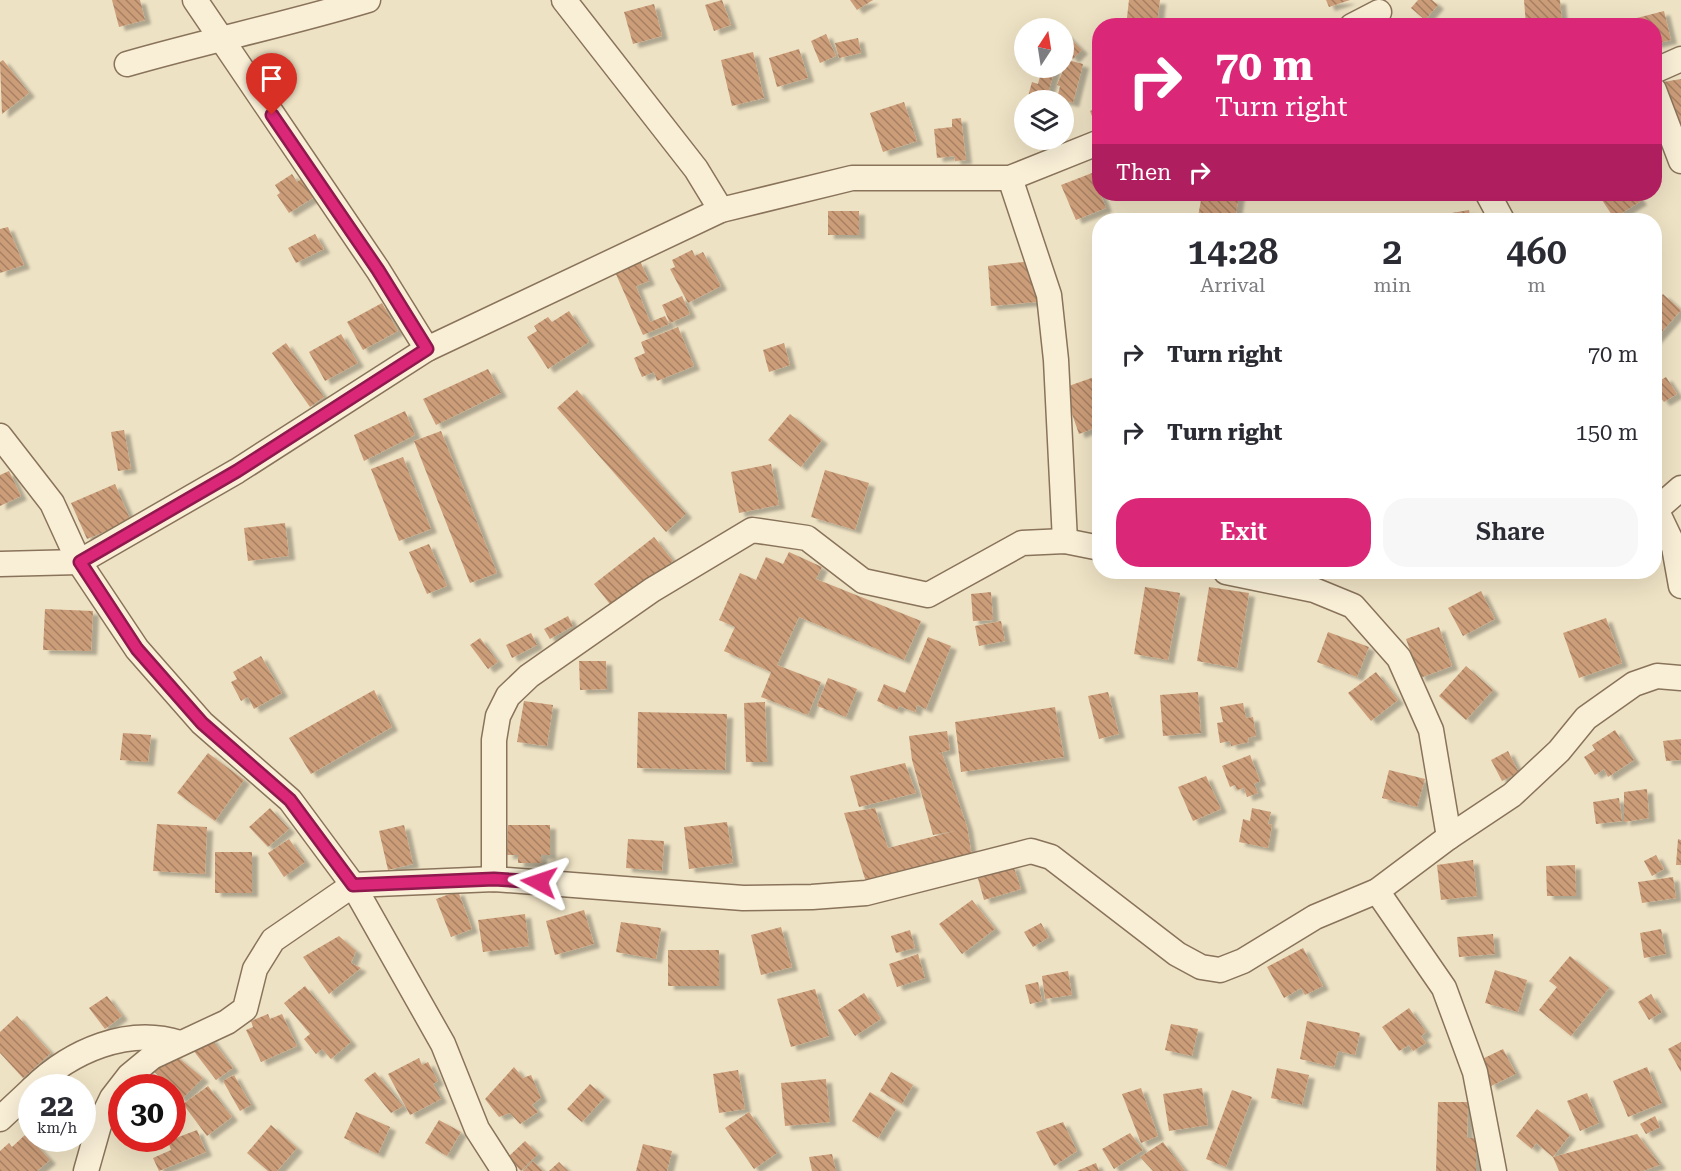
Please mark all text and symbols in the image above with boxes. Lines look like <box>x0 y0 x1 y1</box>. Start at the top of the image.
north arrow <box>1014 18 1074 78</box>
map controls <box>1014 18 1074 150</box>
text: 70 m <box>1215 41 1313 90</box>
icon: right <box>1116 42 1194 120</box>
pin <box>246 53 297 115</box>
icon: arrive <box>255 62 288 95</box>
button: layers <box>1014 90 1074 150</box>
text: Turn right <box>1215 91 1348 123</box>
icon: right <box>1183 156 1216 189</box>
text: Then <box>1116 160 1171 185</box>
text: 14:28 <box>1187 231 1278 273</box>
text: 2 <box>1382 231 1402 273</box>
text: 460 <box>1506 231 1567 273</box>
text: Arrival <box>1200 273 1265 297</box>
text: min <box>1374 273 1411 297</box>
text: m <box>1527 273 1546 297</box>
icon: right <box>1116 338 1149 371</box>
text: Turn right <box>1167 342 1282 367</box>
text: 70 m <box>1588 342 1638 367</box>
icon: right <box>1116 416 1149 449</box>
text: Turn right <box>1167 420 1282 445</box>
text: 150 m <box>1575 420 1638 445</box>
button: Exit <box>1116 498 1371 567</box>
button: Share <box>1383 498 1638 567</box>
position arrow <box>507 850 571 914</box>
speed limit sign: 30 <box>108 1074 186 1152</box>
text: 22 <box>40 1088 74 1123</box>
text: km/h <box>37 1119 77 1137</box>

